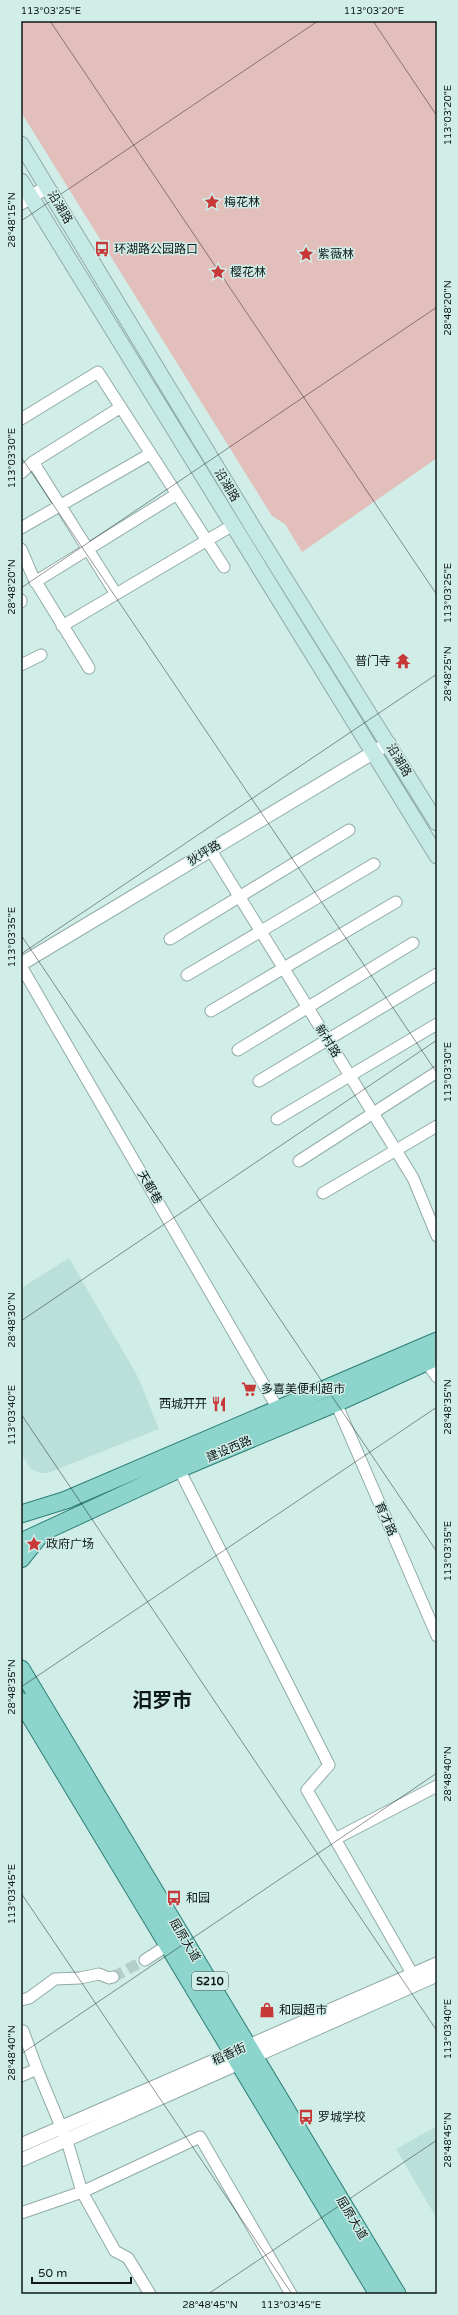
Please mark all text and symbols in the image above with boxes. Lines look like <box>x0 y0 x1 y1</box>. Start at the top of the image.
text: 113°03'25"E <box>21 5 81 17</box>
text: 113°03'20"E <box>344 5 404 17</box>
text: 113°03'20"E <box>442 85 454 145</box>
street label: 沿湖路 <box>45 188 75 226</box>
text: 28°48'15"N <box>6 192 18 248</box>
place icon: 梅花林 <box>203 193 221 211</box>
place label: 梅花林 <box>224 195 260 209</box>
bus stop icon: 环湖路公园路口 <box>93 240 111 258</box>
place label: 环湖路公园路口 <box>114 242 198 256</box>
place icon: 紫薇林 <box>297 245 315 263</box>
place label: 紫薇林 <box>318 247 354 261</box>
place icon: 樱花林 <box>209 263 227 281</box>
place label: 樱花林 <box>230 265 266 279</box>
text: 28°48'20"N <box>442 280 454 336</box>
text: 113°03'30"E <box>6 428 18 488</box>
street label: 沿湖路 <box>212 466 242 504</box>
text: 28°48'20"N <box>6 559 18 615</box>
text: 113°03'25"E <box>442 563 454 623</box>
text: 28°48'25"N <box>442 646 454 702</box>
temple icon: 普门寺 <box>394 652 412 670</box>
place label: 普门寺 <box>355 654 391 668</box>
street label: 沿湖路 <box>384 741 414 779</box>
street label: 狄坪路 <box>185 838 223 868</box>
text: 113°03'35"E <box>6 907 18 967</box>
street label: 新村路 <box>313 1022 343 1060</box>
text: 113°03'30"E <box>442 1042 454 1102</box>
street label: 天都巷 <box>135 1168 165 1206</box>
text: 28°48'30"N <box>6 1292 18 1348</box>
text: 28°48'35"N <box>442 1379 454 1435</box>
supermarket icon: 多喜美便利超市 <box>240 1380 258 1398</box>
place label: 多喜美便利超市 <box>261 1382 345 1396</box>
text: 113°03'40"E <box>6 1385 18 1445</box>
restaurant icon: 西城开开 <box>210 1395 228 1413</box>
place label: 西城开开 <box>159 1397 207 1411</box>
street label: 建设西路 <box>204 1433 254 1465</box>
street label: 育才路 <box>372 1500 400 1538</box>
text: 113°03'35"E <box>442 1521 454 1581</box>
place icon: 政府广场 <box>25 1535 43 1553</box>
place label: 政府广场 <box>46 1537 94 1551</box>
text: 28°48'35"N <box>6 1659 18 1715</box>
district label: 汨罗市 <box>132 1689 192 1713</box>
text: 28°48'40"N <box>442 1746 454 1802</box>
text: 113°03'45"E <box>6 1864 18 1924</box>
bus stop icon: 和园 <box>165 1889 183 1907</box>
place label: 和园 <box>186 1891 210 1905</box>
street label: 屈原大道 <box>167 1916 203 1964</box>
road number: S210 <box>192 1972 228 1990</box>
text: 113°03'40"E <box>442 1999 454 2059</box>
shop icon: 和园超市 <box>258 2001 276 2019</box>
place label: 和园超市 <box>279 2003 327 2017</box>
text: 28°48'40"N <box>6 2025 18 2081</box>
street label: 稻香街 <box>210 2040 248 2068</box>
bus stop icon: 罗城学校 <box>297 2108 315 2126</box>
place label: 罗城学校 <box>318 2110 366 2124</box>
text: 28°48'45"N <box>442 2112 454 2168</box>
street label: 屈原大道 <box>334 2194 370 2242</box>
scale bar <box>32 2259 131 2285</box>
text: 50 m <box>38 2266 67 2280</box>
text: 28°48'45"N <box>182 2299 238 2311</box>
text: 113°03'45"E <box>261 2299 321 2311</box>

